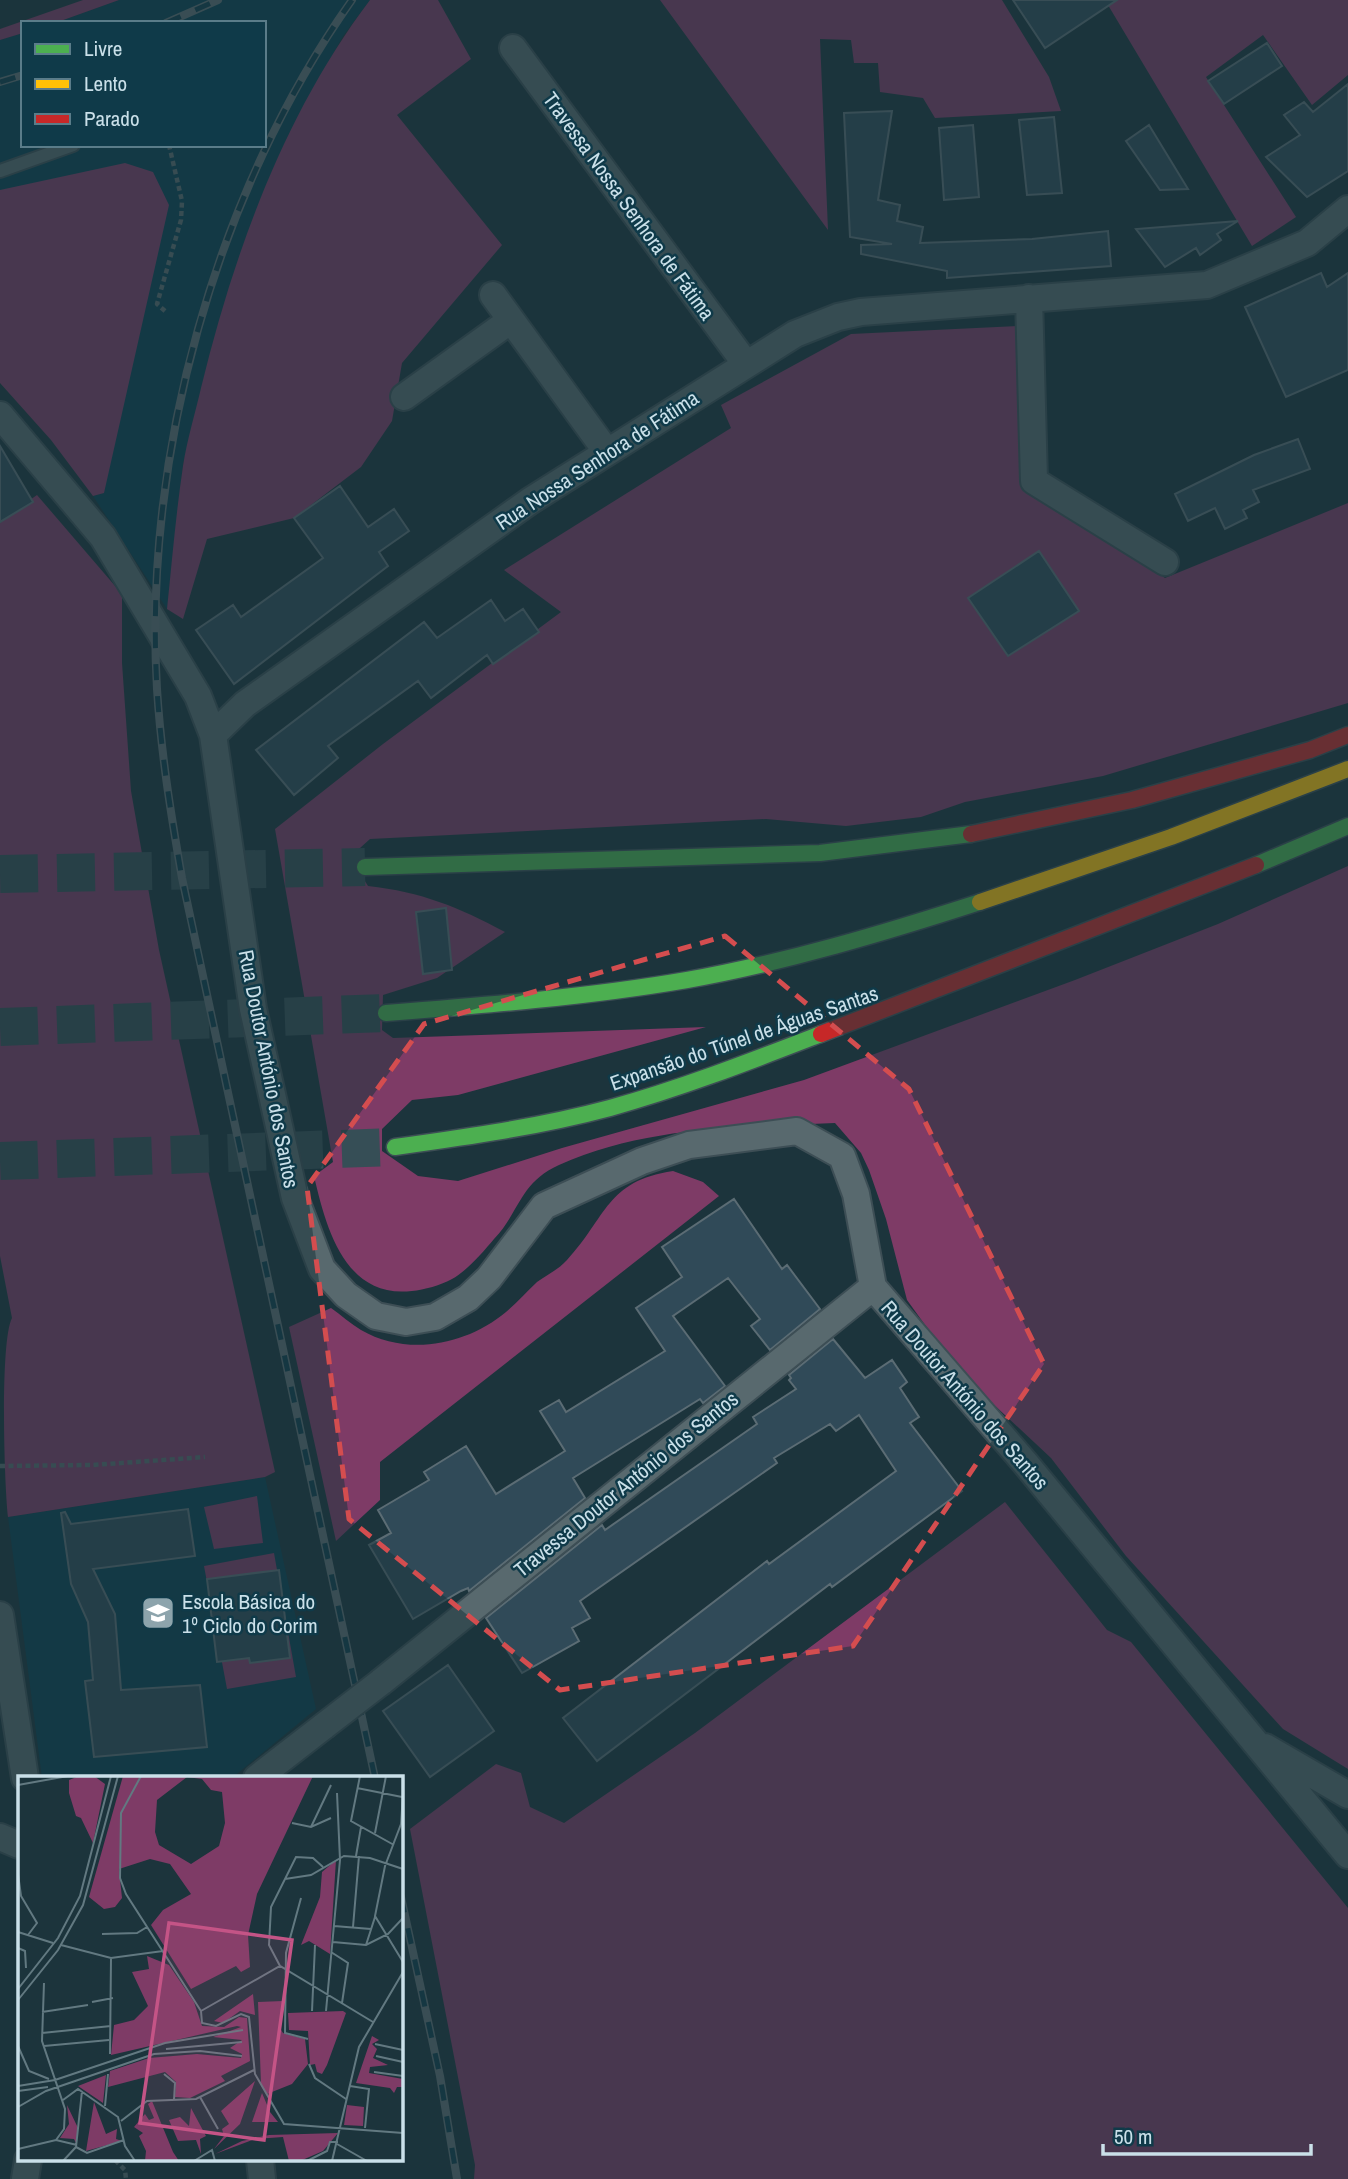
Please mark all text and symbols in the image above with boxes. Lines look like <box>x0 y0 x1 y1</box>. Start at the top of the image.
legend <box>21 21 266 147</box>
text: Livre <box>84 34 122 63</box>
text: Lento <box>84 69 127 98</box>
street label: Travessa Nossa Senhora de Fátima <box>536 86 722 326</box>
text: Parado <box>84 104 140 133</box>
street label: Rua Nossa Senhora de Fátima <box>490 383 704 537</box>
street label: Rua Doutor António dos Santos <box>232 947 306 1191</box>
street label: Expansão do Túnel de Águas Santas <box>606 978 882 1098</box>
street label: Rua Doutor António dos Santos <box>875 1294 1055 1496</box>
street label: Travessa Doutor António dos Santos <box>508 1384 744 1584</box>
place label: Escola Básica do 1º Ciclo do Corim <box>182 1587 317 1640</box>
school or university icon: Escola Básica do 1º Ciclo do Corim <box>139 1594 177 1632</box>
inset map <box>18 1776 402 2162</box>
scale bar <box>1103 2112 1311 2156</box>
text: 50 m <box>1114 2122 1152 2151</box>

